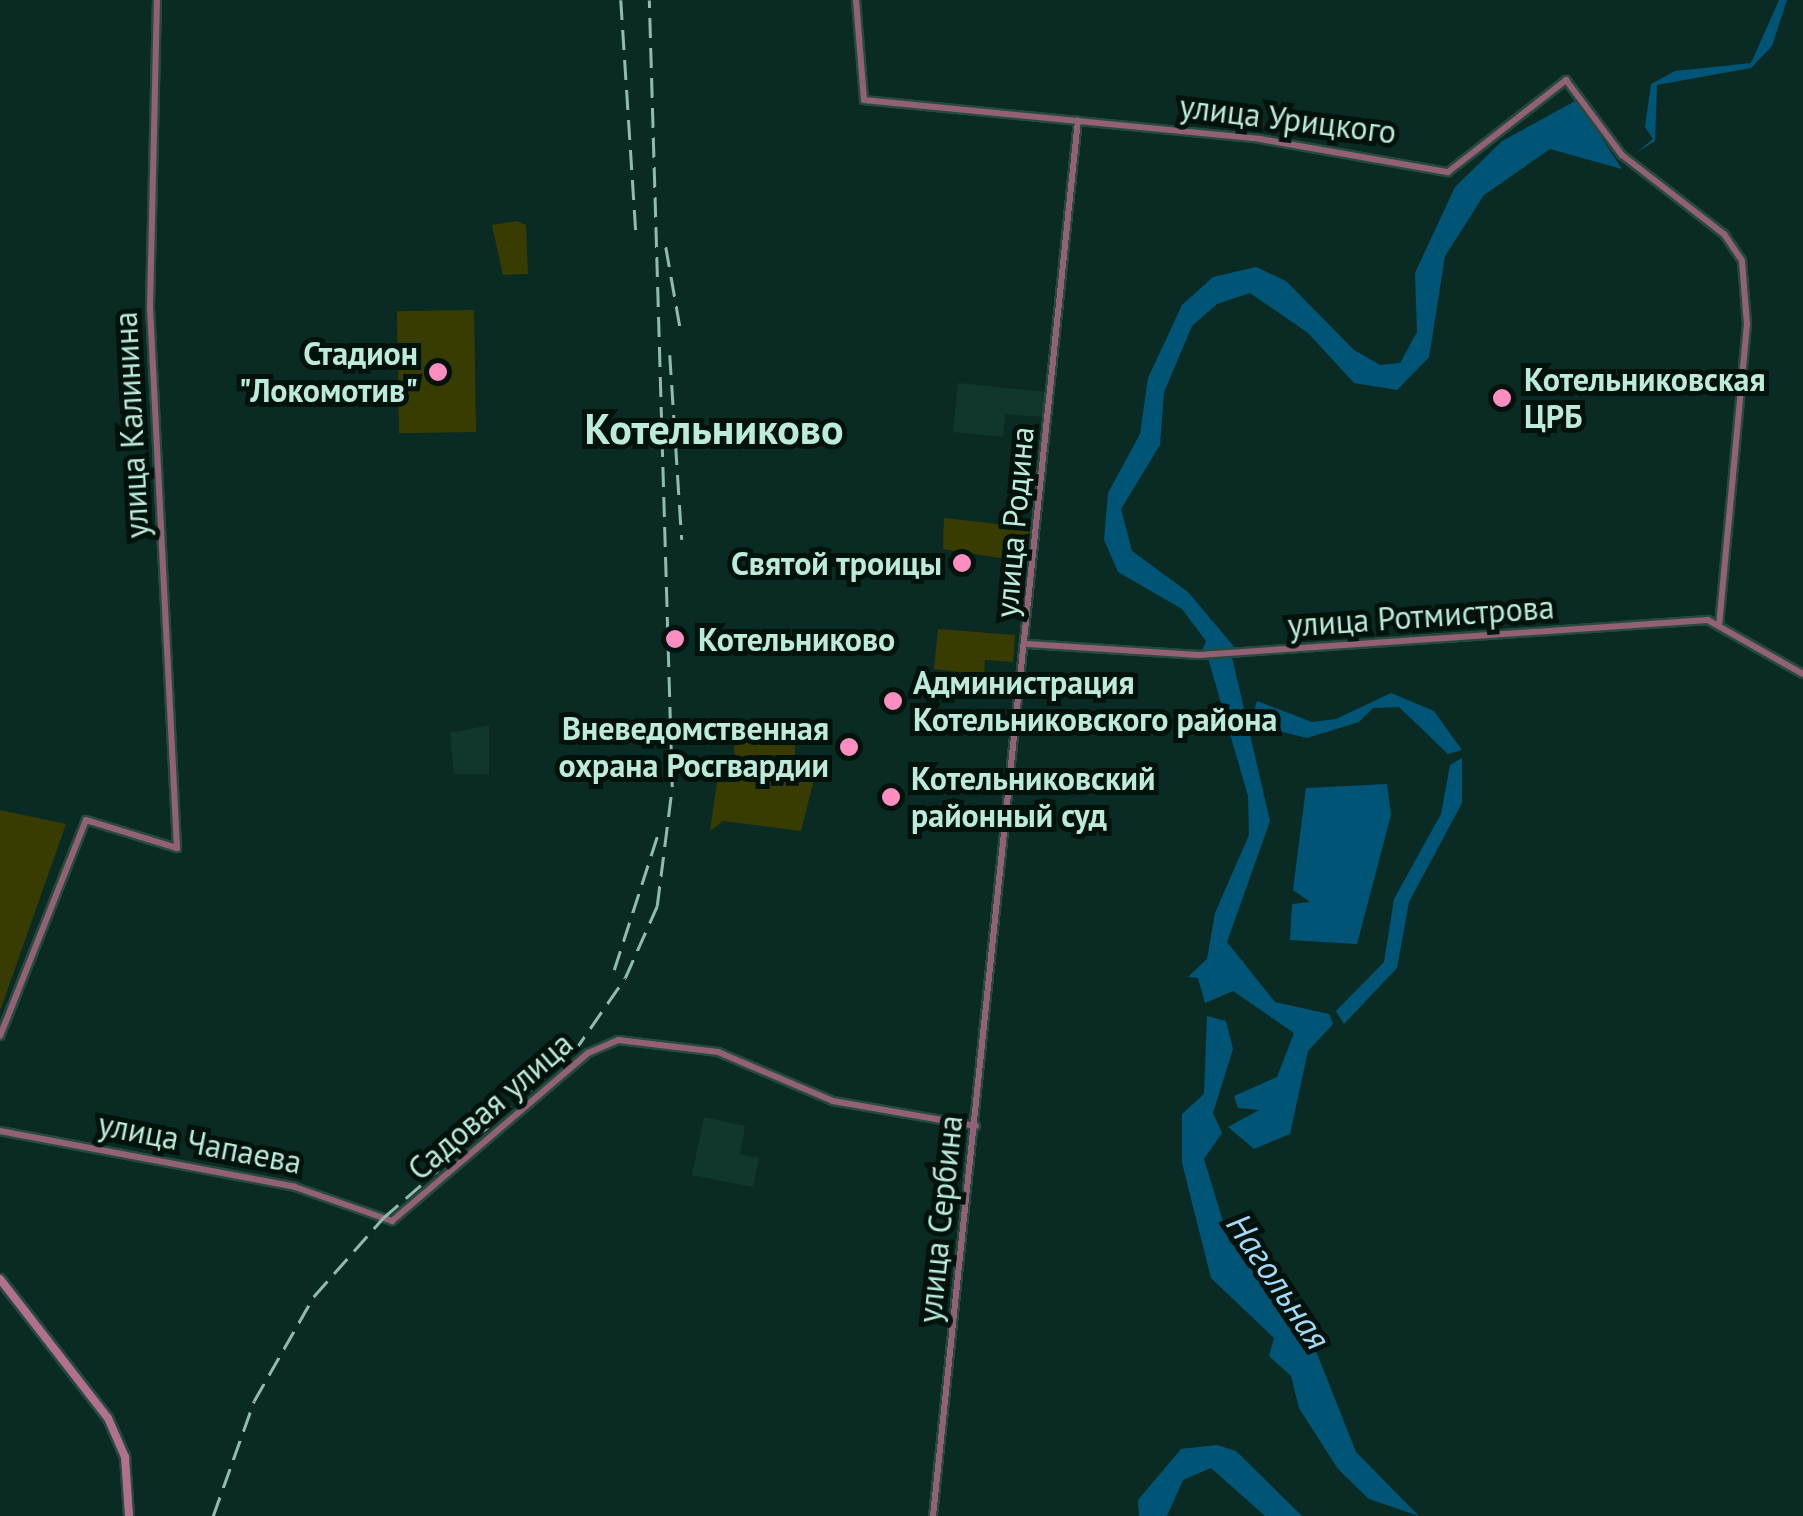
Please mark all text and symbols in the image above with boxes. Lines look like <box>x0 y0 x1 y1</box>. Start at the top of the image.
street label: улица Урицкого <box>1177 87 1399 151</box>
street label: улица Калинина <box>106 311 156 539</box>
place label: Стадион "Локомотив" <box>239 335 418 410</box>
marker: Стадион "Локомотив" <box>427 361 449 383</box>
place label: Котельниковская ЦРБ <box>1524 361 1766 436</box>
marker: Котельниковская ЦРБ <box>1489 385 1515 411</box>
district label: Котельниково <box>585 404 843 454</box>
street label: улица Родина <box>987 425 1041 619</box>
place label: Святой троицы <box>730 544 942 582</box>
marker: Святой троицы <box>951 552 973 574</box>
street label: улица Ротмистрова <box>1286 588 1556 644</box>
place label: Котельниково <box>698 620 895 658</box>
marker: Котельниково <box>662 626 688 652</box>
place label: Администрация Котельниковского района <box>913 664 1277 739</box>
marker: Администрация Котельниковского района <box>882 690 904 712</box>
place label: Вневедомственная охрана Росгвардии <box>558 710 829 785</box>
marker: Вневедомственная охрана Росгвардии <box>838 736 860 758</box>
place label: Котельниковский районный суд <box>911 760 1155 835</box>
marker: Котельниковский районный суд <box>880 786 902 808</box>
street label: Садовая улица <box>400 1024 580 1188</box>
street label: улица Чапаева <box>95 1104 305 1182</box>
street label: улица Сербина <box>910 1113 970 1325</box>
water label: Нагольная <box>1218 1205 1340 1357</box>

